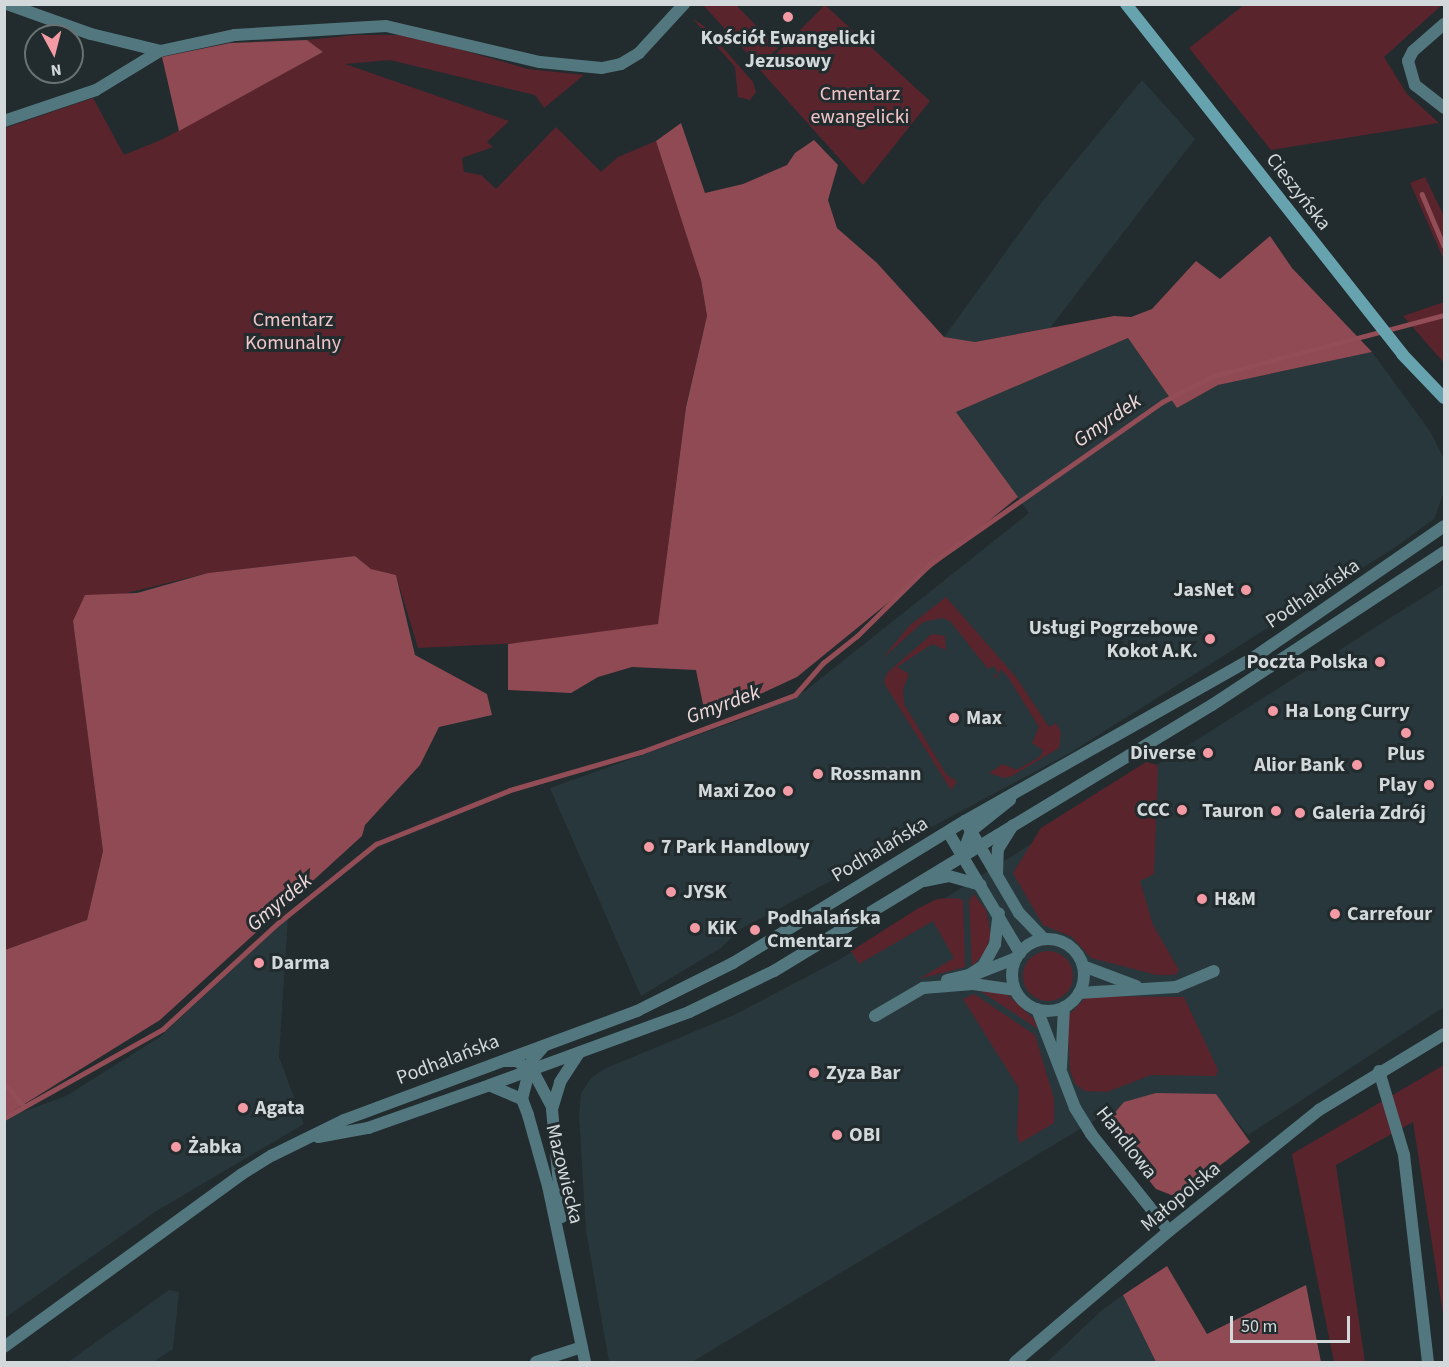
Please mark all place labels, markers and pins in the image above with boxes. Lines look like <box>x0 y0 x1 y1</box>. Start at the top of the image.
marker: Kościół Ewangelicki Jezusowy <box>781 10 795 24</box>
place label: Kościół Ewangelicki Jezusowy <box>701 27 875 74</box>
place label: JasNet <box>1173 578 1234 602</box>
marker: JasNet <box>1239 583 1253 597</box>
place label: Usługi Pogrzebowe Kokot A.K. <box>1029 616 1198 663</box>
marker: Usługi Pogrzebowe Kokot A.K. <box>1203 632 1217 646</box>
place label: Poczta Polska <box>1247 650 1368 674</box>
marker: Poczta Polska <box>1373 655 1387 669</box>
place label: Ha Long Curry <box>1285 699 1410 723</box>
marker: Ha Long Curry <box>1266 704 1280 718</box>
place label: Max <box>966 706 1002 730</box>
marker: Max <box>947 711 961 725</box>
marker: Plus <box>1399 726 1413 740</box>
place label: Diverse <box>1130 741 1196 765</box>
place label: Plus <box>1387 742 1425 766</box>
marker: Diverse <box>1201 746 1215 760</box>
place label: Alior Bank <box>1254 753 1345 777</box>
marker: Alior Bank <box>1350 758 1364 772</box>
place label: Rossmann <box>830 762 921 786</box>
marker: Rossmann <box>811 767 825 781</box>
place label: Play <box>1378 773 1417 797</box>
marker: Play <box>1422 778 1436 792</box>
place label: Maxi Zoo <box>698 779 776 803</box>
marker: Maxi Zoo <box>781 784 795 798</box>
place label: CCC <box>1137 798 1170 822</box>
place label: Tauron <box>1202 799 1264 823</box>
place label: Galeria Zdrój <box>1312 801 1426 825</box>
marker: CCC <box>1175 803 1189 817</box>
marker: Tauron <box>1269 804 1283 818</box>
marker: Galeria Zdrój <box>1293 806 1307 820</box>
place label: 7 Park Handlowy <box>661 835 810 859</box>
marker: 7 Park Handlowy <box>642 840 656 854</box>
place label: JYSK <box>683 880 727 904</box>
marker: JYSK <box>664 885 678 899</box>
place label: H&M <box>1214 887 1256 911</box>
marker: H&M <box>1195 892 1209 906</box>
place label: Carrefour <box>1347 902 1432 926</box>
place label: Podhalańska Cmentarz <box>767 906 881 953</box>
marker: Carrefour <box>1328 907 1342 921</box>
place label: KiK <box>707 916 737 940</box>
marker: KiK <box>688 921 702 935</box>
marker: Podhalańska Cmentarz <box>748 923 762 937</box>
place label: Darma <box>271 951 330 975</box>
marker: Darma <box>252 956 266 970</box>
place label: Zyza Bar <box>826 1061 901 1085</box>
marker: Zyza Bar <box>807 1066 821 1080</box>
place label: Agata <box>255 1096 305 1120</box>
marker: Agata <box>236 1101 250 1115</box>
place label: OBI <box>849 1123 881 1147</box>
marker: OBI <box>830 1128 844 1142</box>
place label: Żabka <box>188 1135 242 1159</box>
marker: Żabka <box>169 1140 183 1154</box>

